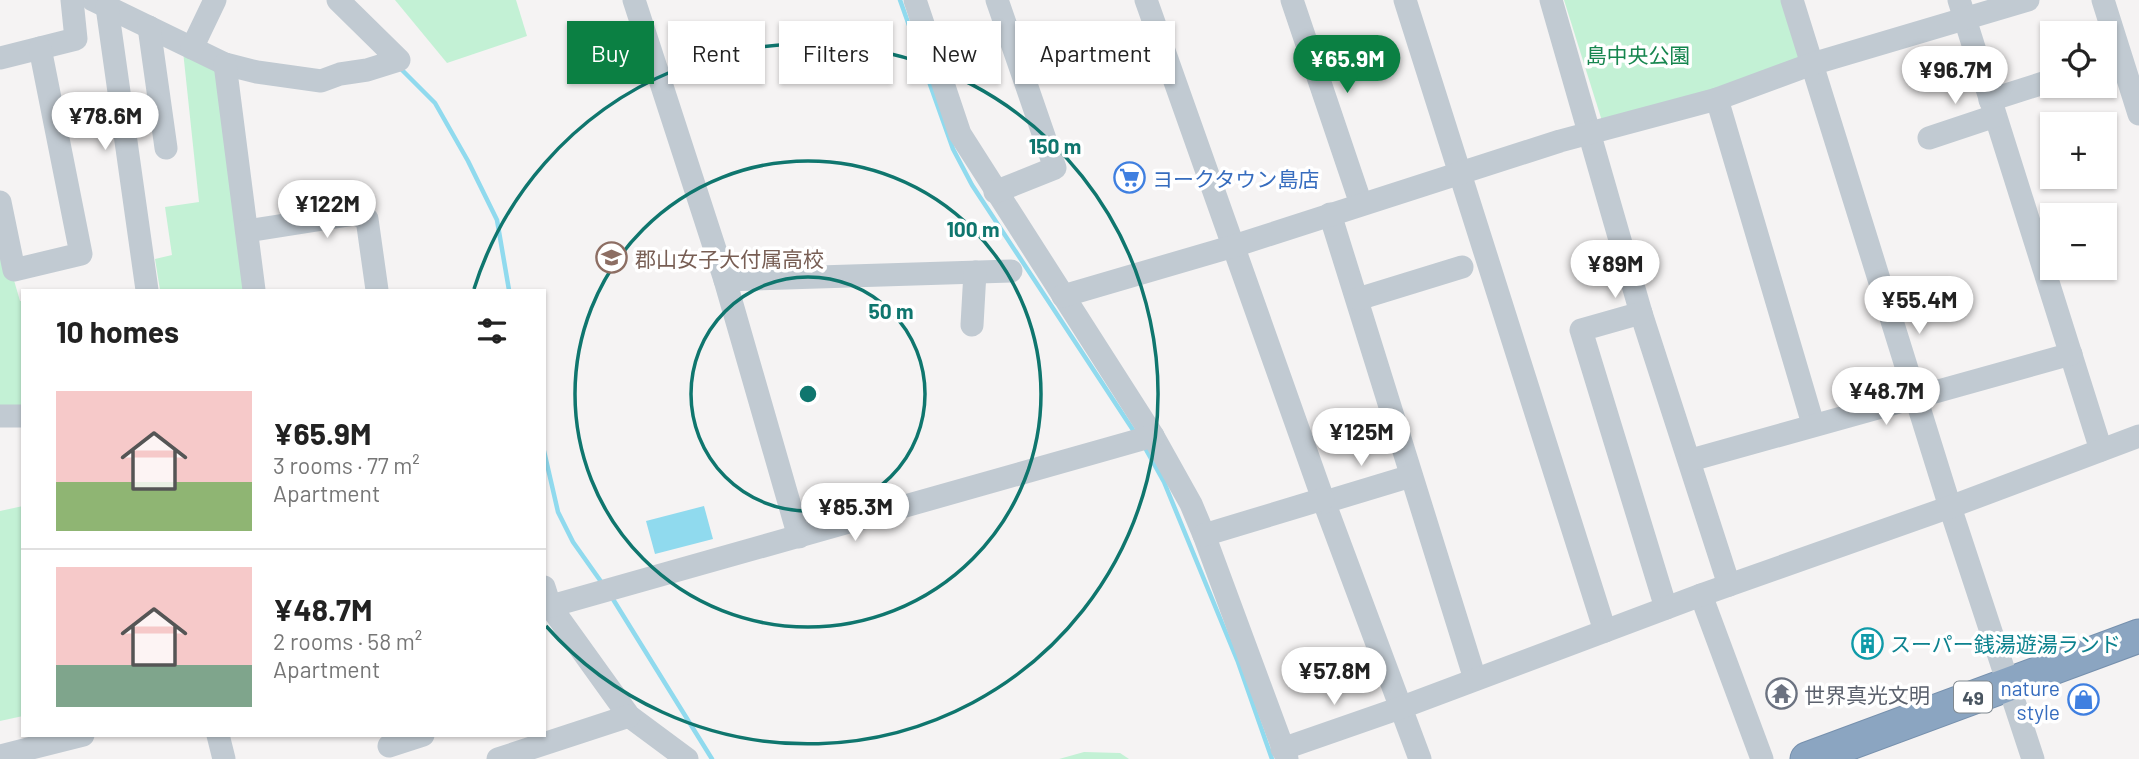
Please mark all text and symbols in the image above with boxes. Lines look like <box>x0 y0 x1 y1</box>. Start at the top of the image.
chip: Buy <box>567 21 654 84</box>
chip: Rent <box>668 21 765 84</box>
chip: Filters <box>779 21 893 84</box>
chip: New <box>907 21 1001 84</box>
chip: Apartment <box>1015 21 1175 84</box>
map controls <box>2040 21 2117 280</box>
button: locate <box>2040 21 2117 98</box>
pin: ¥65.9M <box>1290 36 1404 95</box>
park label: 島中央公園 <box>1586 42 1691 67</box>
text: ¥65.9M <box>1309 44 1385 72</box>
pin: ¥96.7M <box>1898 46 2012 106</box>
text: ¥96.7M <box>1918 55 1992 83</box>
pin: ¥78.6M <box>48 92 162 152</box>
text: ¥78.6M <box>68 101 142 129</box>
button: + <box>2040 112 2117 189</box>
text: 150 m <box>1029 133 1081 158</box>
supermarket icon: ヨークタウン島店 <box>1112 161 1146 195</box>
place label: ヨークタウン島店 <box>1152 166 1319 191</box>
pin: ¥122M <box>278 180 376 240</box>
text: ¥122M <box>294 189 360 217</box>
button: − <box>2040 203 2117 280</box>
text: 100 m <box>946 216 1000 241</box>
pin: ¥89M <box>1574 240 1656 300</box>
school or university icon: 郡山女子大付属高校 <box>595 241 629 275</box>
place label: 郡山女子大付属高校 <box>635 246 824 271</box>
text: ¥89M <box>1587 249 1643 277</box>
pin: ¥55.4M <box>1862 276 1976 336</box>
text: ¥55.4M <box>1880 285 1958 313</box>
text: 50 m <box>868 298 914 323</box>
icon: filters <box>473 312 511 350</box>
text: 10 homes <box>56 313 179 349</box>
pin: ¥48.7M <box>1829 368 1943 427</box>
text: ¥48.7M <box>1848 376 1924 404</box>
centre of rings <box>796 382 820 406</box>
pin: ¥125M <box>1312 408 1410 468</box>
text: ¥65.9M <box>273 415 371 451</box>
text: ¥125M <box>1328 417 1394 445</box>
icon: home <box>112 419 196 503</box>
text: 3 rooms · 77 m² <box>273 451 420 479</box>
text: Apartment <box>273 479 380 507</box>
pin: ¥85.3M <box>798 484 912 543</box>
text: ¥85.3M <box>817 492 893 520</box>
text: ¥48.7M <box>273 591 372 627</box>
icon: home <box>112 595 196 679</box>
building icon: スーパー銭湯遊湯ランド <box>1850 626 1884 660</box>
text: 2 rooms · 58 m² <box>273 627 422 655</box>
place label: スーパー銭湯遊湯ランド <box>1890 631 2121 656</box>
pin: ¥57.8M <box>1277 648 1391 707</box>
text: Apartment <box>273 655 380 683</box>
text: ¥57.8M <box>1297 656 1371 684</box>
place label: nature style <box>2000 675 2060 724</box>
temple icon: 世界真光文明 <box>1764 677 1798 711</box>
place label: 世界真光文明 <box>1804 682 1930 707</box>
road number: 49 <box>1954 682 1992 712</box>
shop icon: nature style <box>2066 682 2100 716</box>

